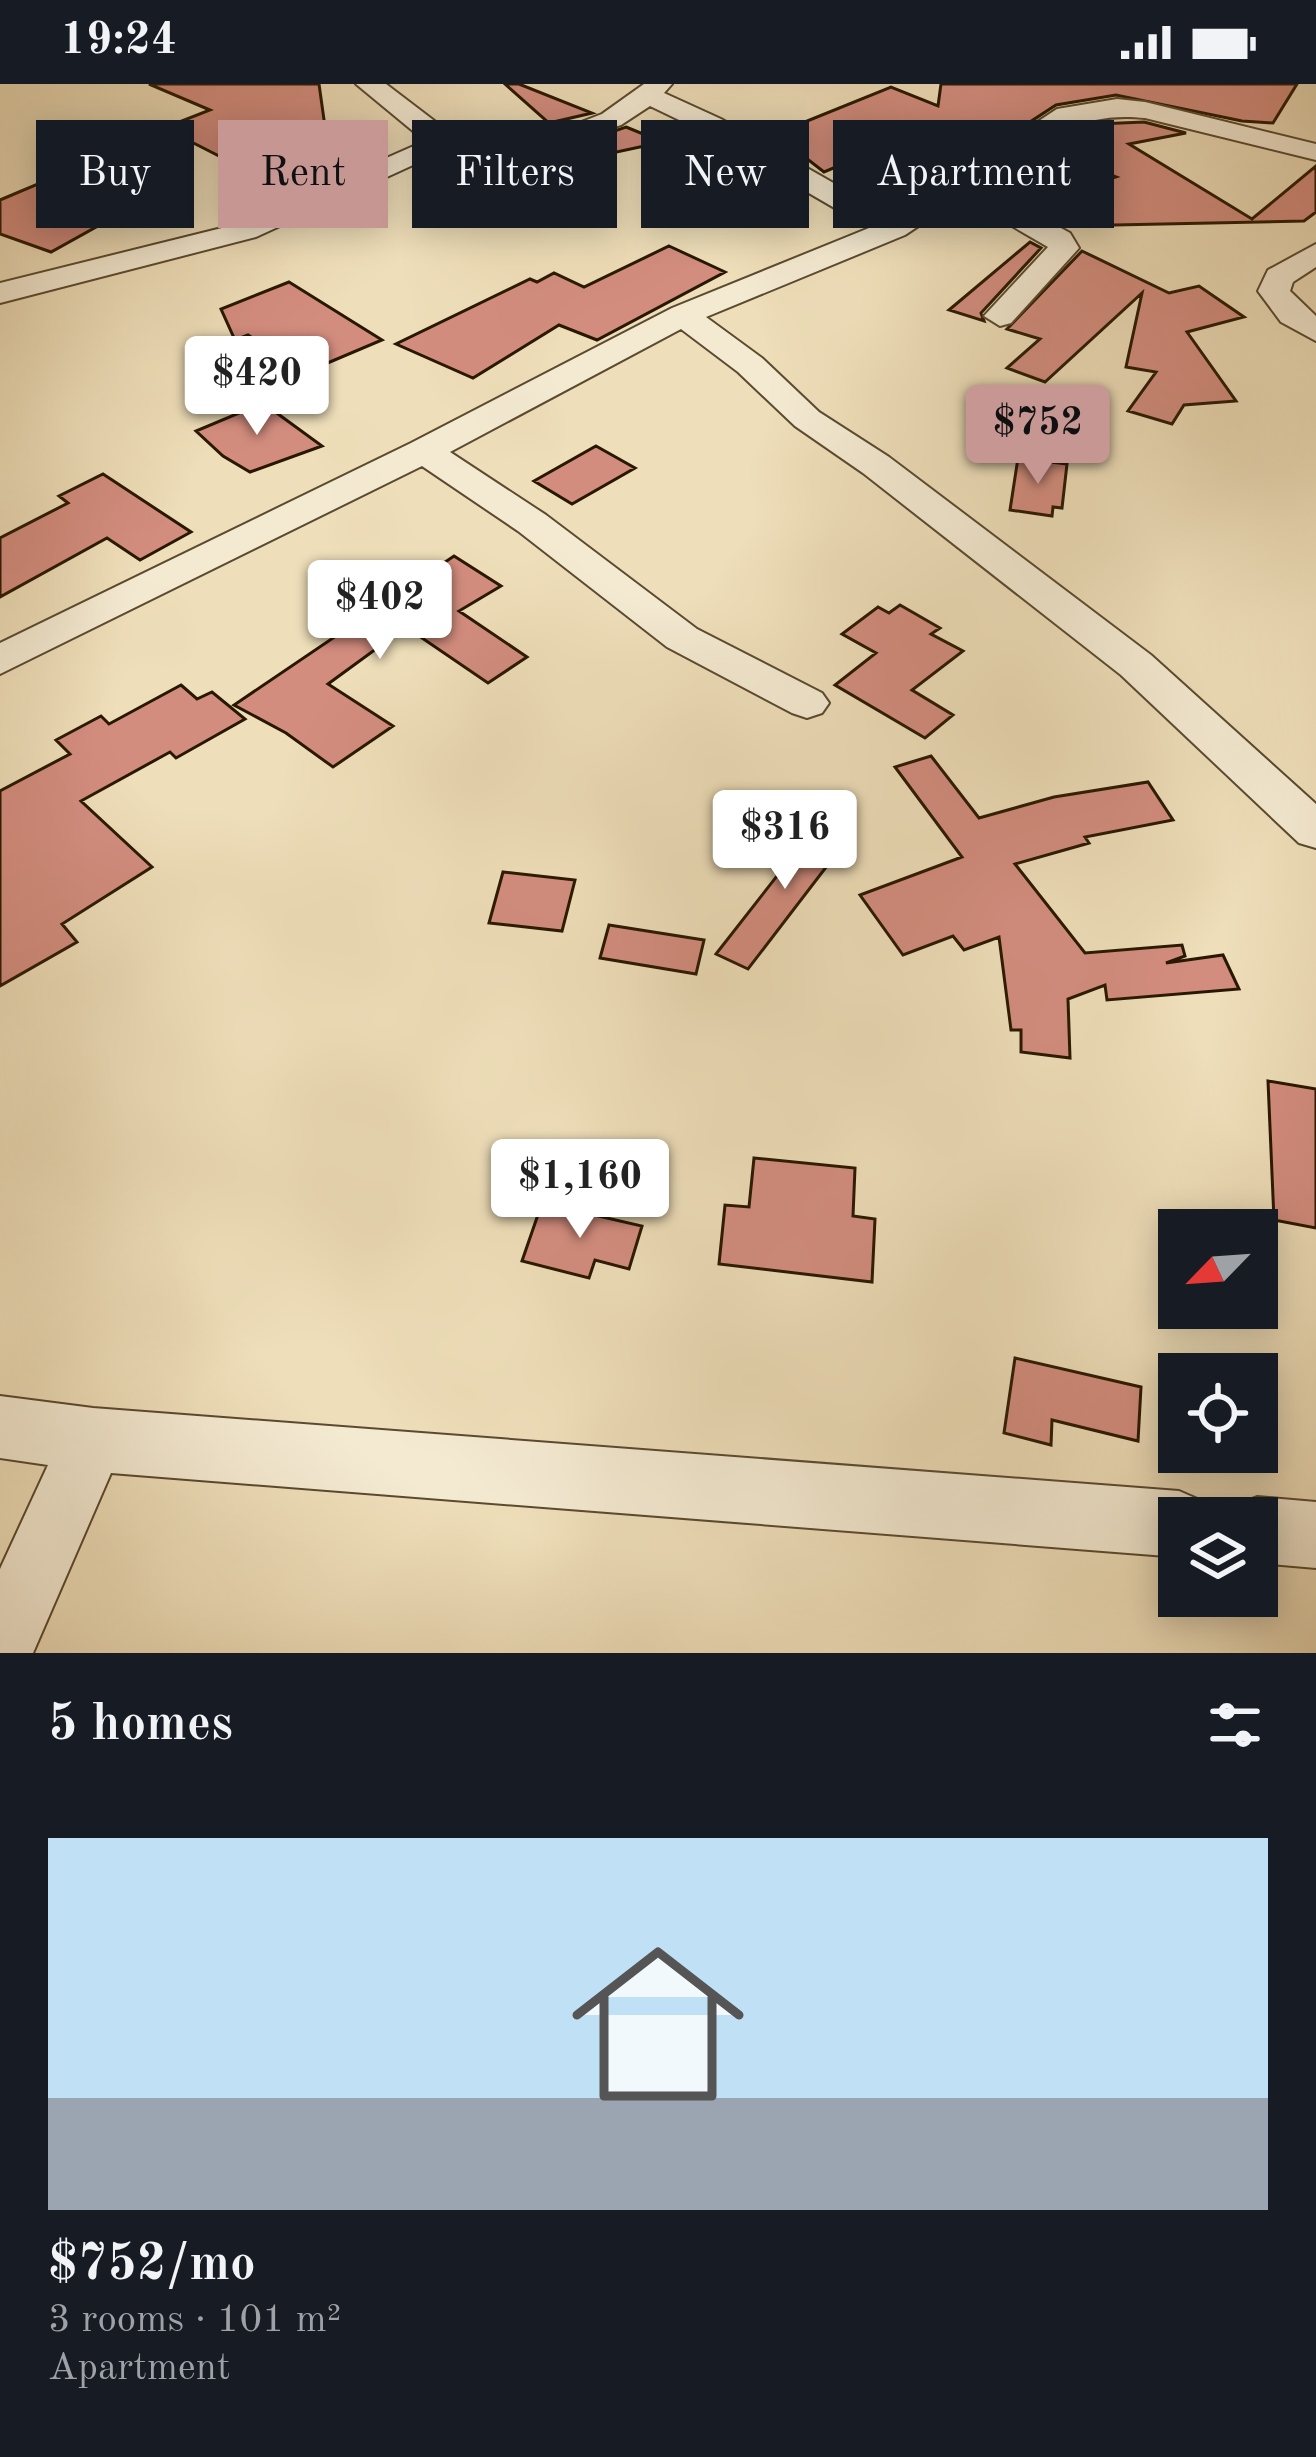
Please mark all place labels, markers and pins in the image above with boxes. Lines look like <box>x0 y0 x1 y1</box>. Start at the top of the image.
pin: $420 <box>186 336 328 438</box>
pin: $752 <box>967 385 1109 487</box>
pin: $402 <box>309 560 451 662</box>
pin: $316 <box>714 790 856 892</box>
pin: $1,160 <box>482 1139 678 1241</box>

